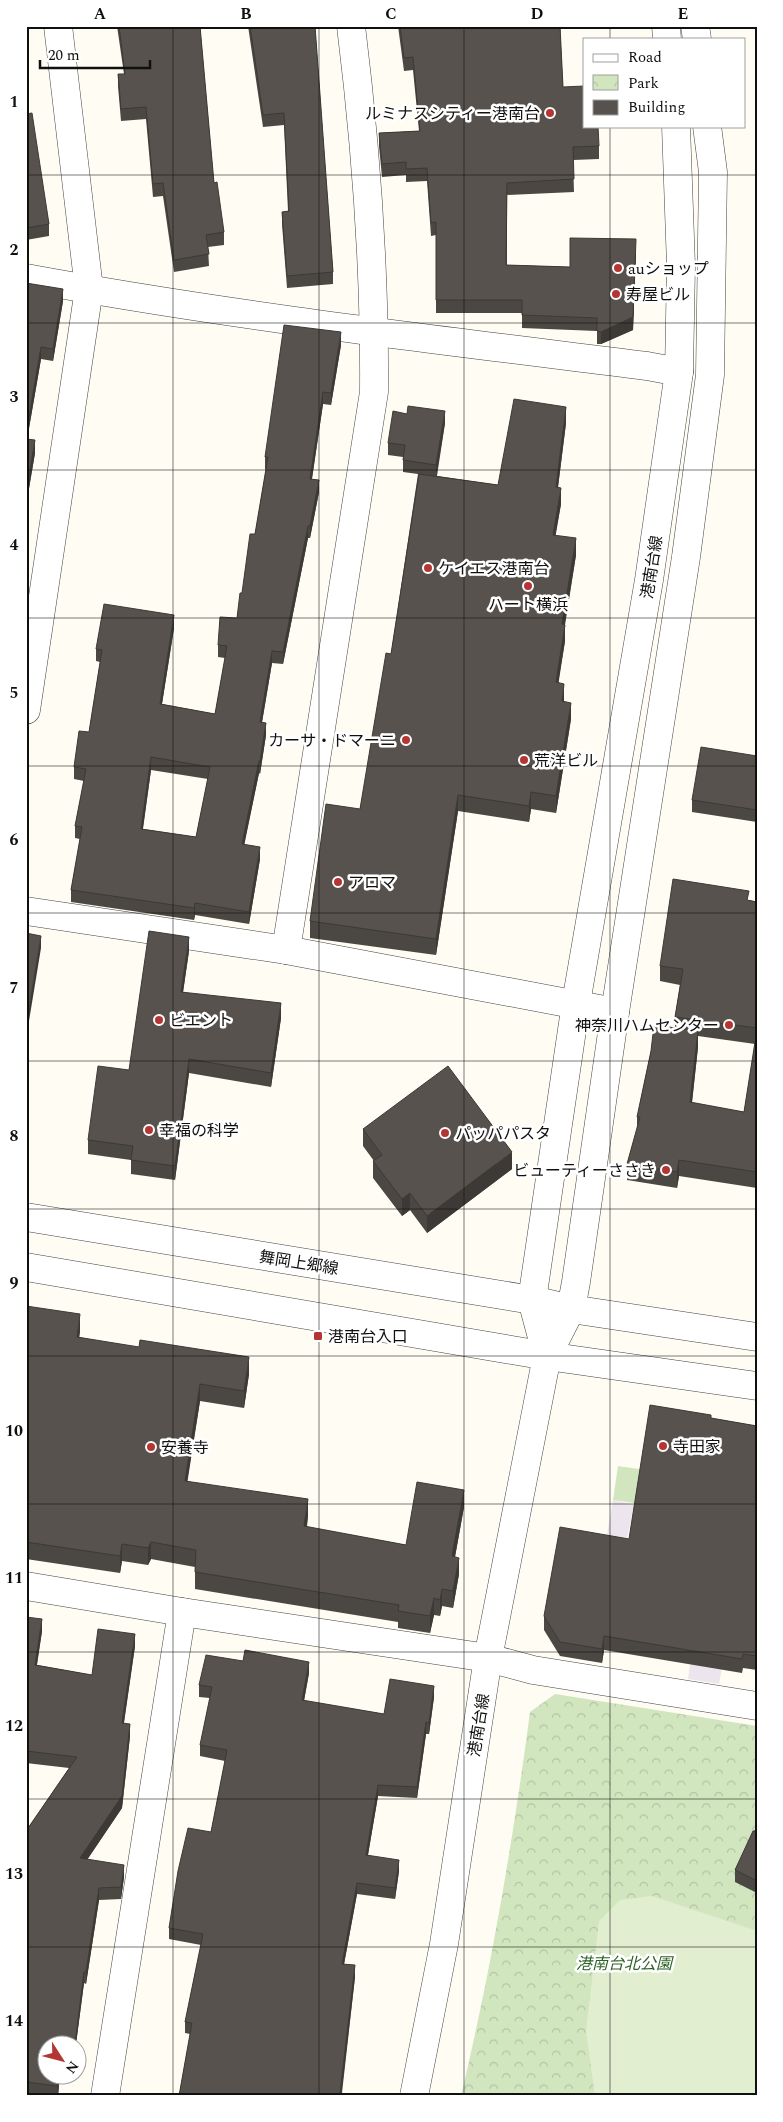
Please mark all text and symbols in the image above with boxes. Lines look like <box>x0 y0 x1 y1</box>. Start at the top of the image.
text: A <box>94 2 107 26</box>
text: B <box>240 2 252 26</box>
text: C <box>385 2 397 26</box>
text: D <box>531 2 544 26</box>
text: E <box>678 2 688 26</box>
scale bar <box>40 38 150 70</box>
legend <box>583 38 746 128</box>
text: 20 m <box>48 44 80 67</box>
text: Road <box>628 46 662 69</box>
text: Park <box>628 72 659 95</box>
text: 1 <box>10 90 18 114</box>
text: Building <box>628 96 685 119</box>
place label: ルミナスシティー港南台 <box>365 102 540 126</box>
marker: ルミナスシティー港南台 <box>544 107 556 119</box>
text: 2 <box>10 238 19 262</box>
place label: auショップ <box>628 257 709 281</box>
marker: auショップ <box>612 262 624 274</box>
place label: 寿屋ビル <box>626 283 690 307</box>
marker: 寿屋ビル <box>610 288 622 300</box>
text: 3 <box>10 385 19 409</box>
text: 4 <box>10 533 19 557</box>
street label: 港南台線 <box>635 534 669 601</box>
place label: ケイエス港南台 <box>438 557 550 581</box>
marker: ケイエス港南台 <box>422 562 434 574</box>
marker: ハート横浜 <box>522 580 534 592</box>
place label: ハート横浜 <box>488 593 568 617</box>
text: 5 <box>10 681 18 705</box>
place label: カーサ・ドマーニ <box>268 729 396 753</box>
marker: カーサ・ドマーニ <box>400 734 412 746</box>
place label: 荒洋ビル <box>534 749 598 773</box>
marker: 荒洋ビル <box>518 754 530 766</box>
text: 6 <box>10 828 19 852</box>
place label: アロマ <box>348 871 396 895</box>
marker: アロマ <box>332 876 344 888</box>
text: 7 <box>10 976 19 1000</box>
place label: ビエント <box>169 1009 233 1033</box>
marker: ビエント <box>153 1014 165 1026</box>
place label: 神奈川ハムセンター <box>575 1014 719 1038</box>
marker: 神奈川ハムセンター <box>723 1019 735 1031</box>
place label: 幸福の科学 <box>159 1119 239 1143</box>
place label: パッパパスタ <box>455 1122 551 1146</box>
text: 8 <box>10 1124 19 1148</box>
marker: 幸福の科学 <box>143 1124 155 1136</box>
marker: パッパパスタ <box>439 1127 451 1139</box>
place label: ビューティーささき <box>513 1159 656 1183</box>
marker: ビューティーささき <box>660 1164 672 1176</box>
street label: 舞岡上郷線 <box>257 1245 340 1281</box>
text: 9 <box>10 1271 19 1295</box>
place label: 港南台入口 <box>328 1325 408 1349</box>
marker: 港南台入口 <box>312 1330 324 1342</box>
text: 10 <box>5 1419 23 1443</box>
place label: 寺田家 <box>673 1435 721 1459</box>
place label: 安養寺 <box>161 1436 209 1460</box>
marker: 寺田家 <box>657 1440 669 1452</box>
marker: 安養寺 <box>145 1441 157 1453</box>
text: 11 <box>5 1566 23 1590</box>
street label: 港南台線 <box>462 1692 496 1759</box>
text: 12 <box>5 1714 23 1738</box>
text: 13 <box>5 1862 23 1886</box>
park label: 港南台北公園 <box>576 1952 674 1976</box>
text: 14 <box>5 2009 23 2033</box>
north arrow <box>38 2034 88 2084</box>
text: N <box>60 2057 84 2078</box>

